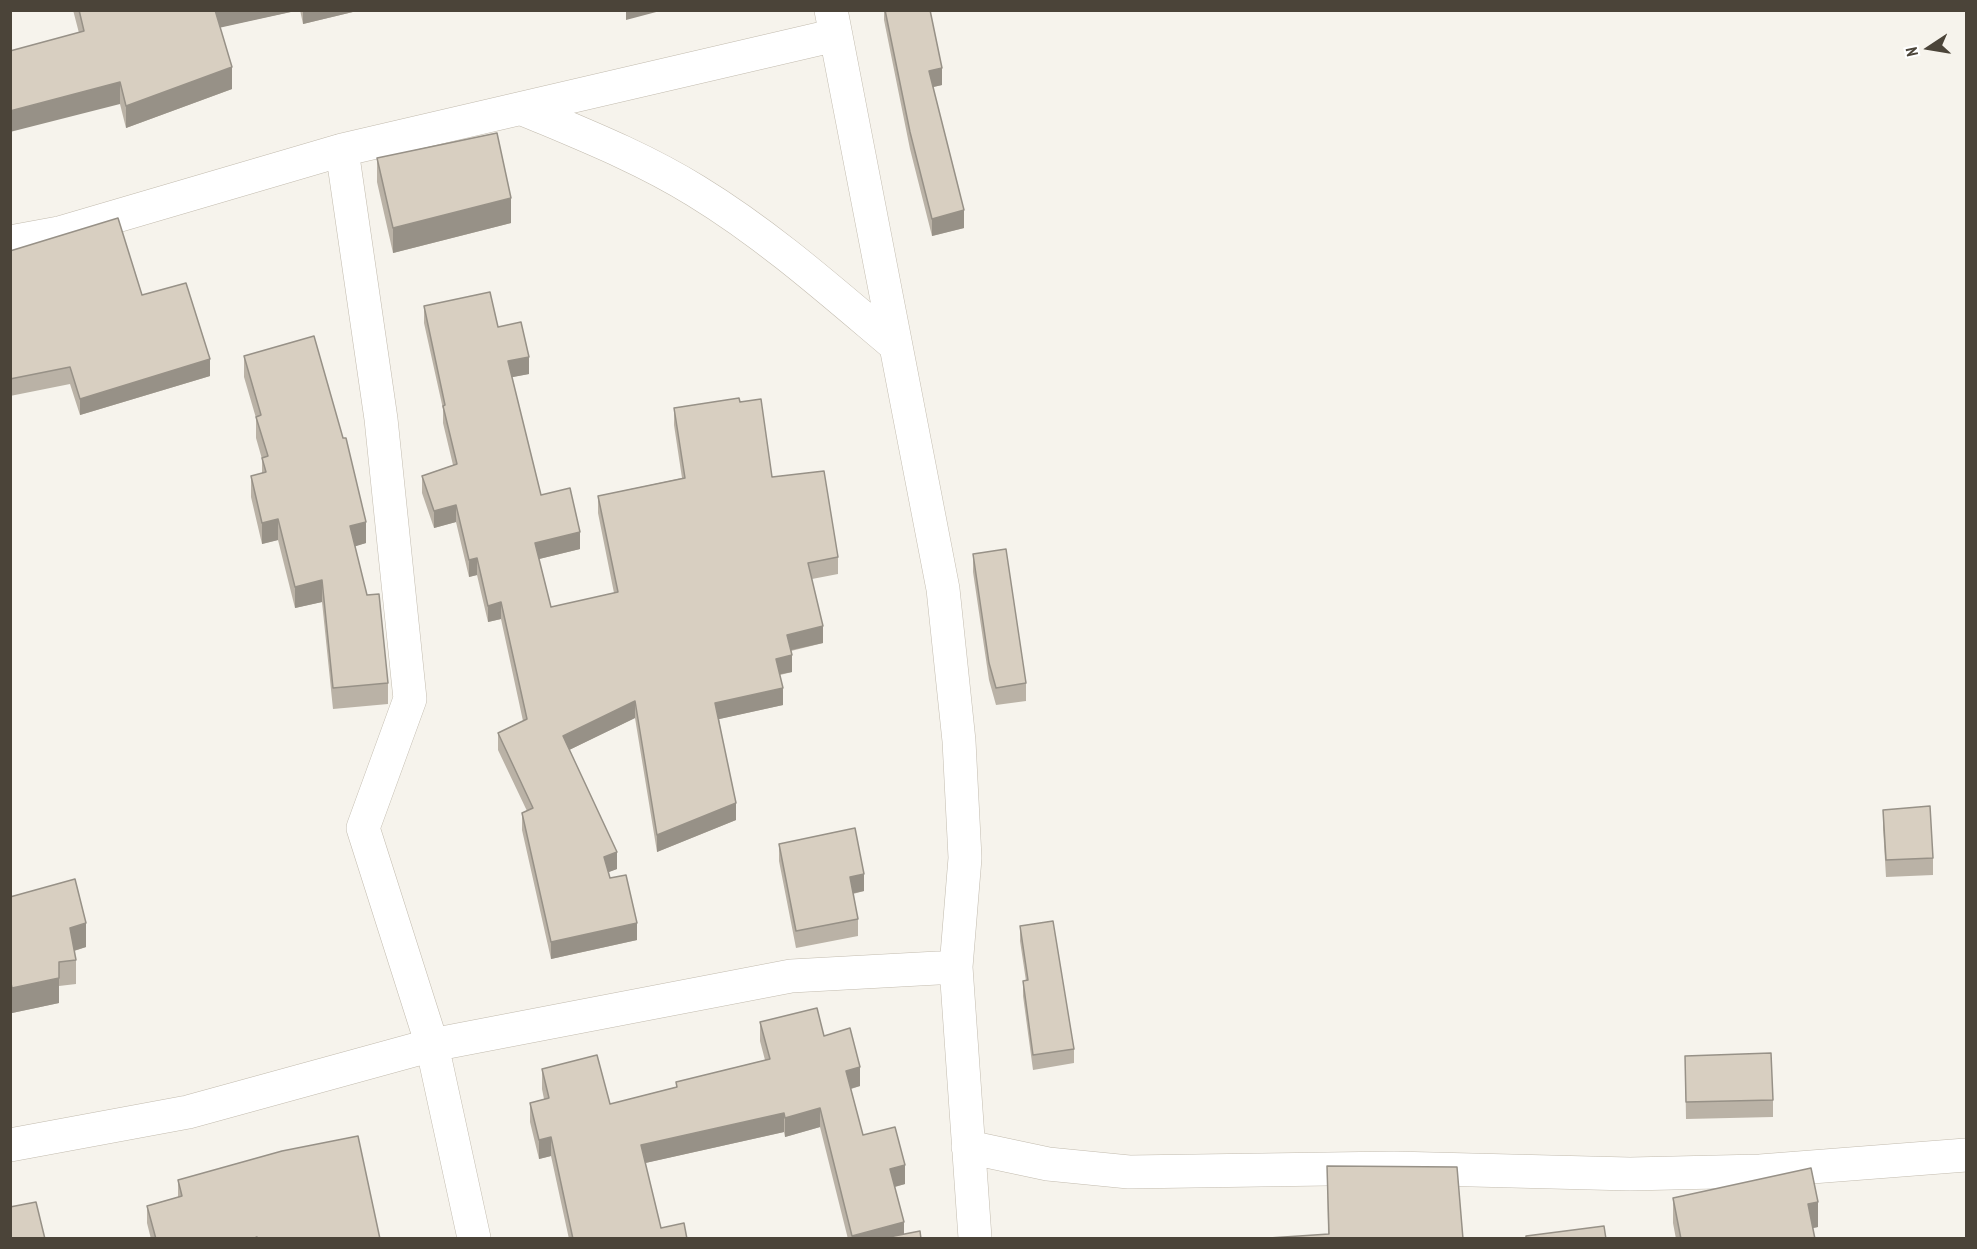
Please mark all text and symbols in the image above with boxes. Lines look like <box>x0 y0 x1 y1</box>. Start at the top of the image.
north arrow <box>1899 18 1959 78</box>
text: N <box>1901 45 1922 58</box>

